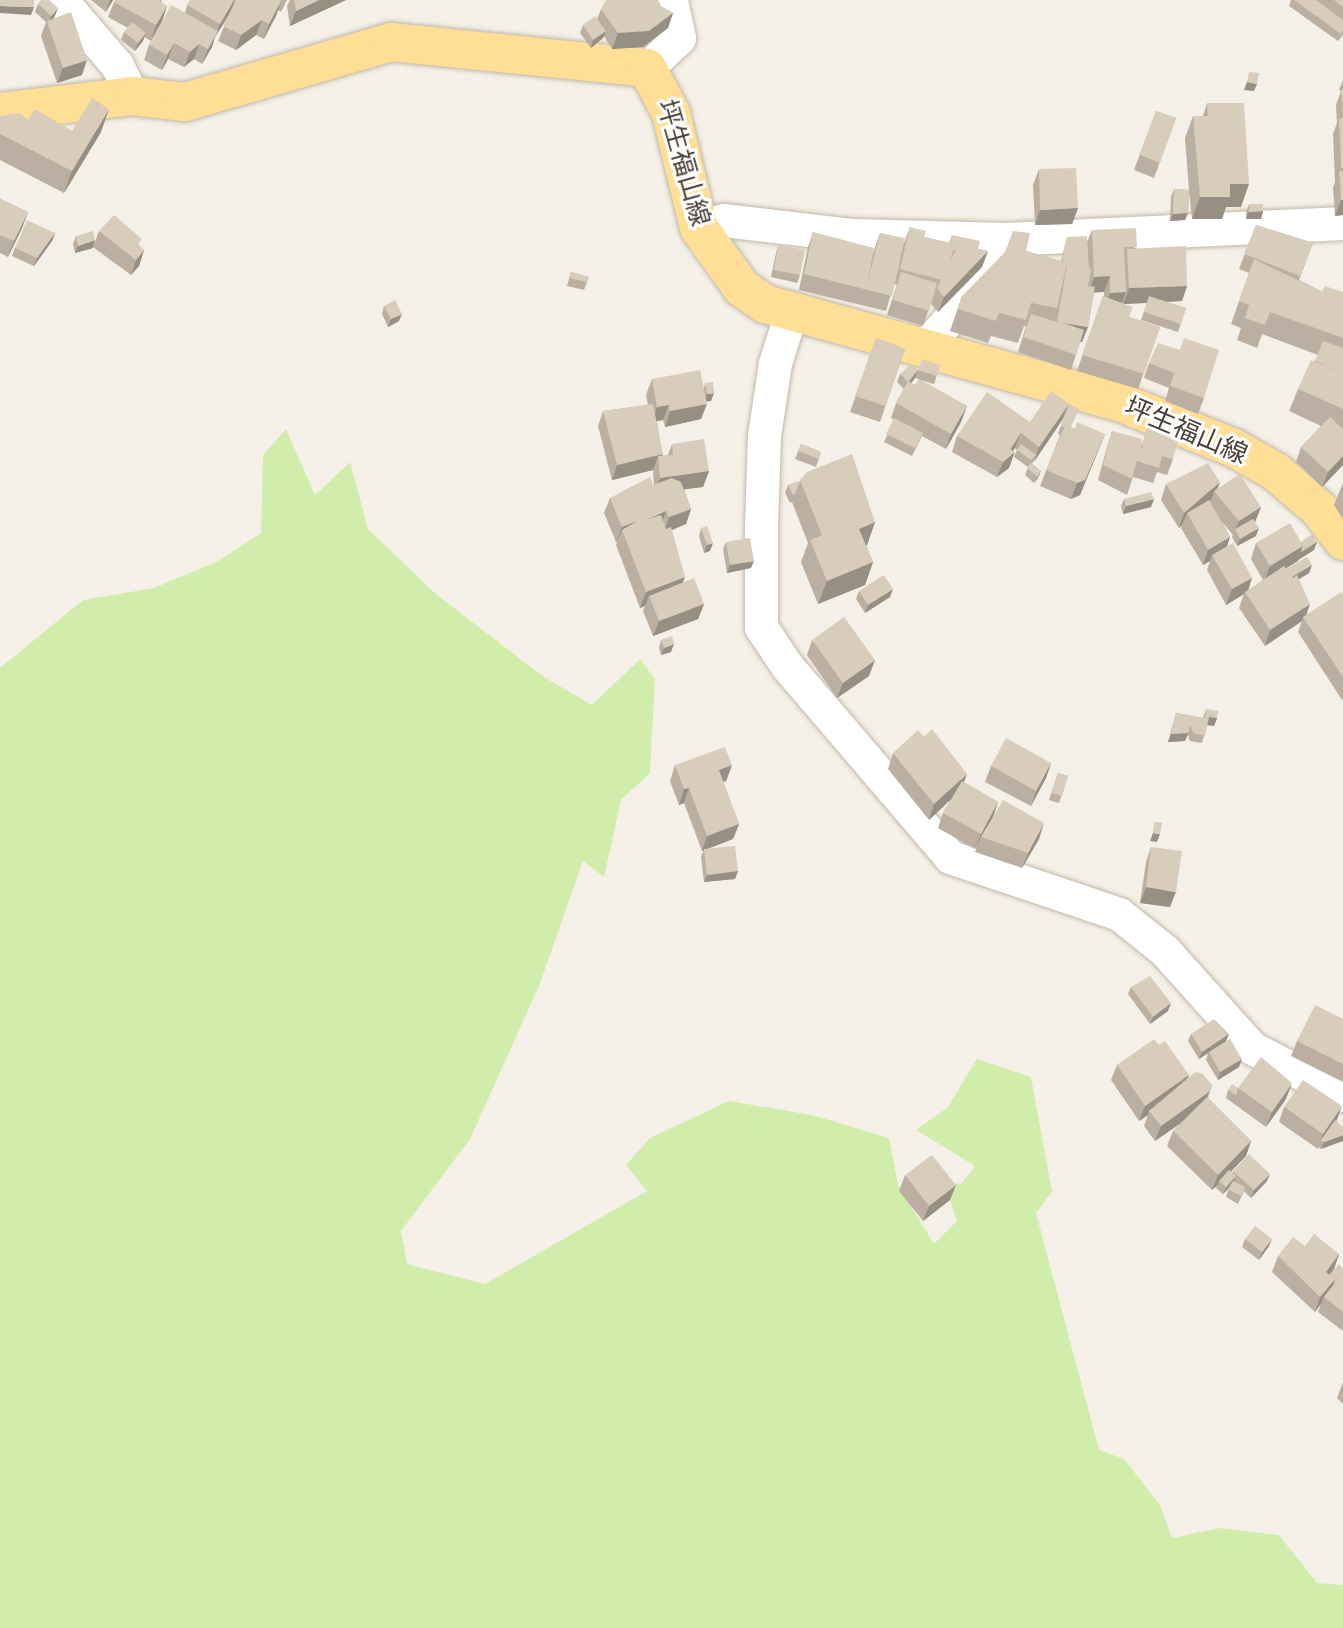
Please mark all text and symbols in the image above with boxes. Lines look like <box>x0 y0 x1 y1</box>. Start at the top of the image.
street label: 坪生福山線 <box>650 96 716 230</box>
street label: 坪生福山線 <box>1120 391 1252 471</box>

